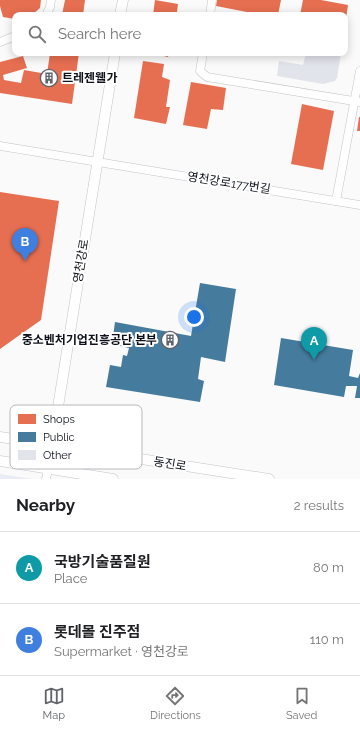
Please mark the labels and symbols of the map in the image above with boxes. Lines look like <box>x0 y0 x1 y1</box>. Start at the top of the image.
building icon: 트레젠웰가 <box>39 68 59 88</box>
place label: 트레젠웰가 <box>62 71 117 85</box>
street label: 영천강로177번길 <box>186 170 272 196</box>
pin: B <box>12 228 38 261</box>
street label: 영천강로 <box>71 238 91 284</box>
your location <box>184 307 204 327</box>
pin: A <box>301 327 327 360</box>
building icon: 중소벤처기업진흥공단 본부 <box>160 330 180 350</box>
place label: 중소벤처기업진흥공단 본부 <box>22 333 157 347</box>
legend <box>10 405 142 469</box>
text: Shops <box>43 413 75 426</box>
text: Public <box>43 431 75 444</box>
text: Other <box>43 449 72 462</box>
street label: 동진로 <box>153 454 187 474</box>

